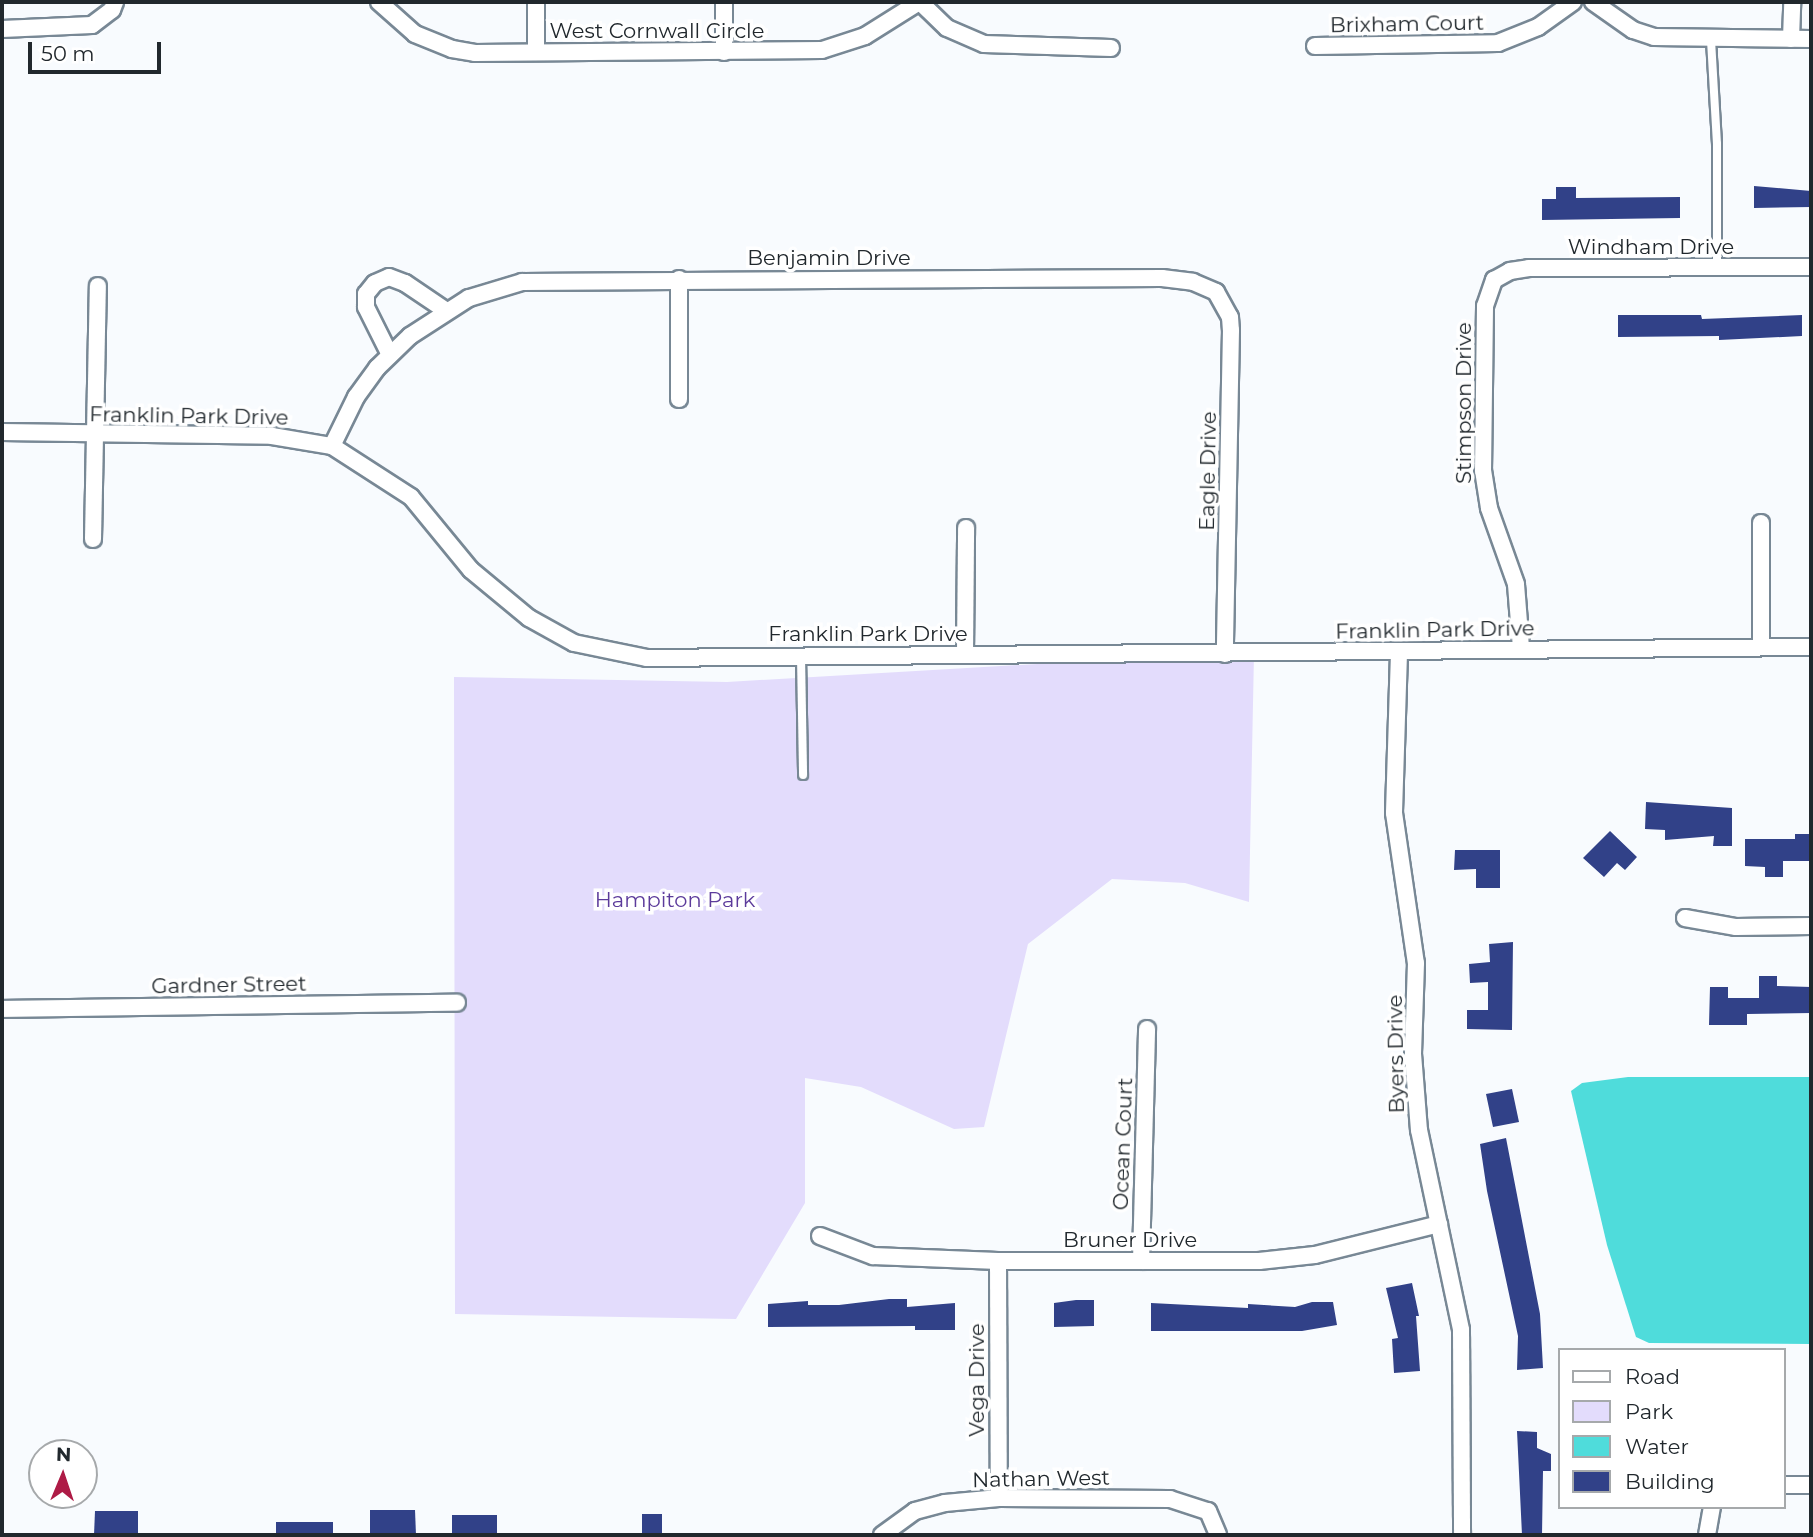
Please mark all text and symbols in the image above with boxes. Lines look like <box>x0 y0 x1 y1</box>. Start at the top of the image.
street label: Brixham Court <box>1330 10 1484 38</box>
street label: West Cornwall Circle <box>550 18 764 44</box>
scale bar <box>32 28 164 72</box>
text: 50 m <box>41 41 95 66</box>
street label: Windham Drive <box>1568 234 1734 260</box>
street label: Benjamin Drive <box>747 245 911 271</box>
street label: Stimpson Drive <box>1451 322 1477 484</box>
street label: Franklin Park Drive <box>89 402 289 430</box>
street label: Eagle Drive <box>1194 411 1222 531</box>
street label: Franklin Park Drive <box>1335 616 1535 644</box>
street label: Franklin Park Drive <box>768 621 968 647</box>
park label: Hampiton Park <box>595 887 755 913</box>
street label: Gardner Street <box>151 971 307 999</box>
street label: Byers Drive <box>1382 994 1410 1114</box>
street label: Ocean Court <box>1108 1077 1138 1211</box>
street label: Bruner Drive <box>1063 1227 1197 1253</box>
street label: Vega Drive <box>964 1323 990 1437</box>
legend <box>1558 1348 1785 1509</box>
text: Road <box>1625 1364 1680 1389</box>
text: Park <box>1625 1399 1673 1424</box>
text: Water <box>1625 1434 1689 1459</box>
north arrow <box>28 1439 98 1509</box>
text: N <box>56 1443 72 1466</box>
street label: Nathan West <box>972 1465 1110 1493</box>
text: Building <box>1625 1469 1715 1494</box>

